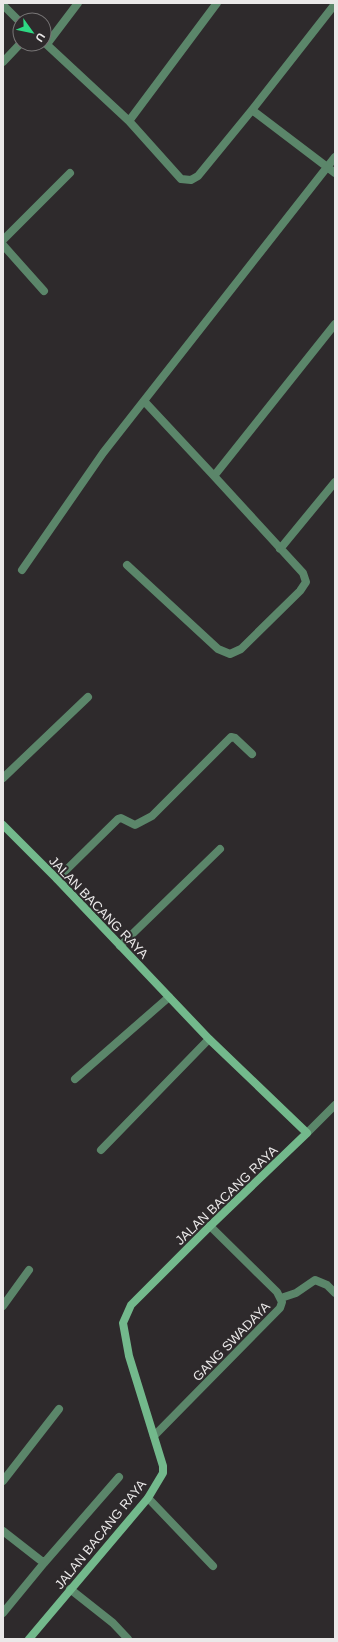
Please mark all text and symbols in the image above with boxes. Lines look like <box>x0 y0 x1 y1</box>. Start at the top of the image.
north arrow <box>12 12 52 52</box>
text: U <box>33 31 48 44</box>
street label: JALAN BACANG RAYA <box>46 853 152 962</box>
street label: JALAN BACANG RAYA <box>172 1142 281 1248</box>
street label: GANG SWADAYA <box>190 1298 273 1384</box>
street label: JALAN BACANG RAYA <box>52 1476 149 1592</box>

